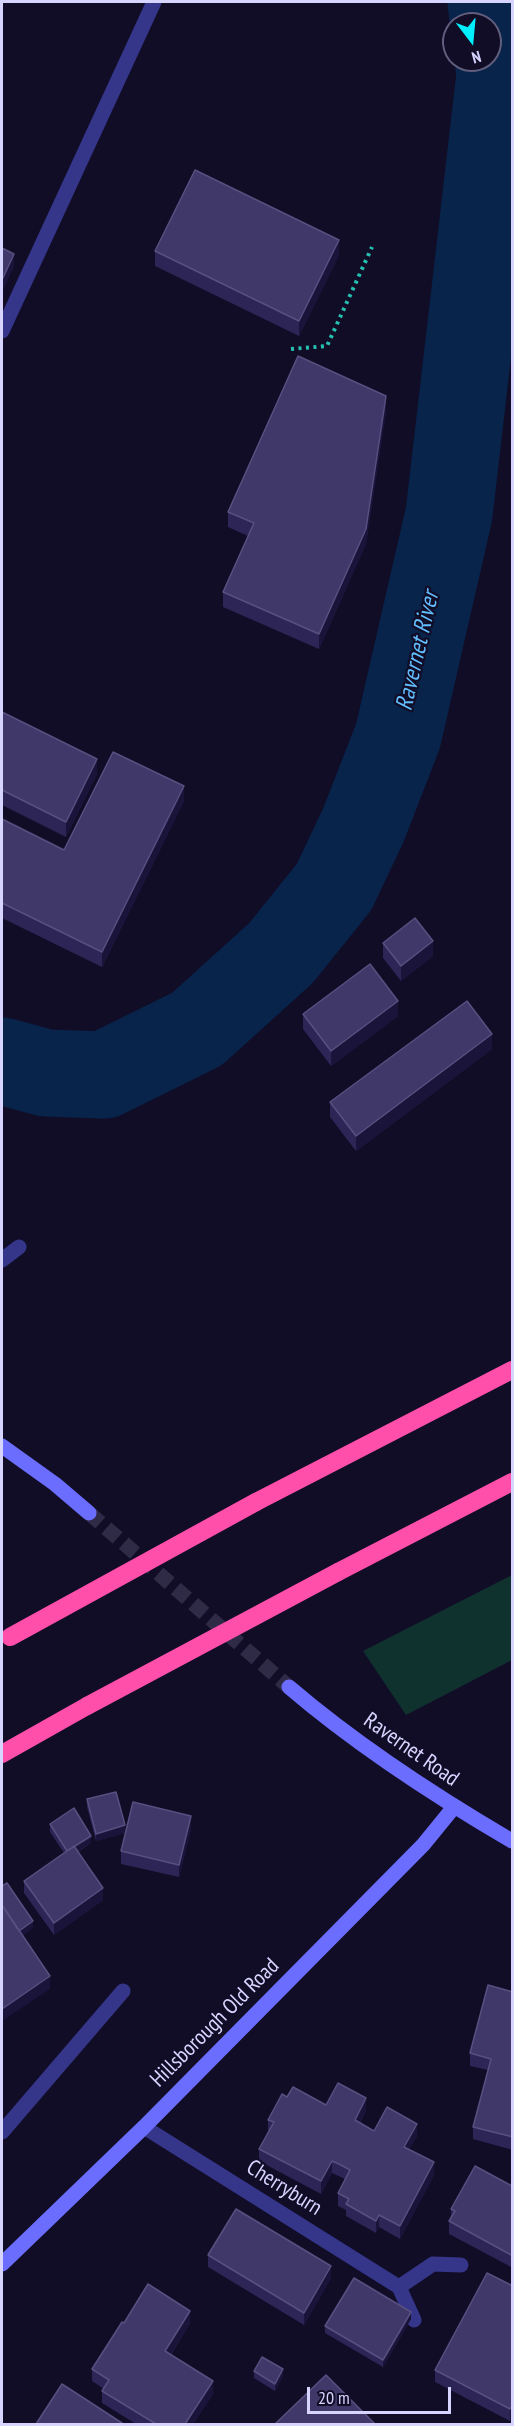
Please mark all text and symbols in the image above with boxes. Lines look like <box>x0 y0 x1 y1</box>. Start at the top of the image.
north arrow <box>442 12 502 72</box>
text: N <box>470 47 483 68</box>
water label: Ravernet River <box>390 589 446 713</box>
street label: Ravernet Road <box>358 1708 464 1792</box>
street label: Hillsborough Old Road <box>145 1953 285 2093</box>
street label: Cherryburn <box>241 2155 327 2221</box>
scale bar <box>310 2375 454 2413</box>
text: 20 m <box>318 2386 350 2409</box>

